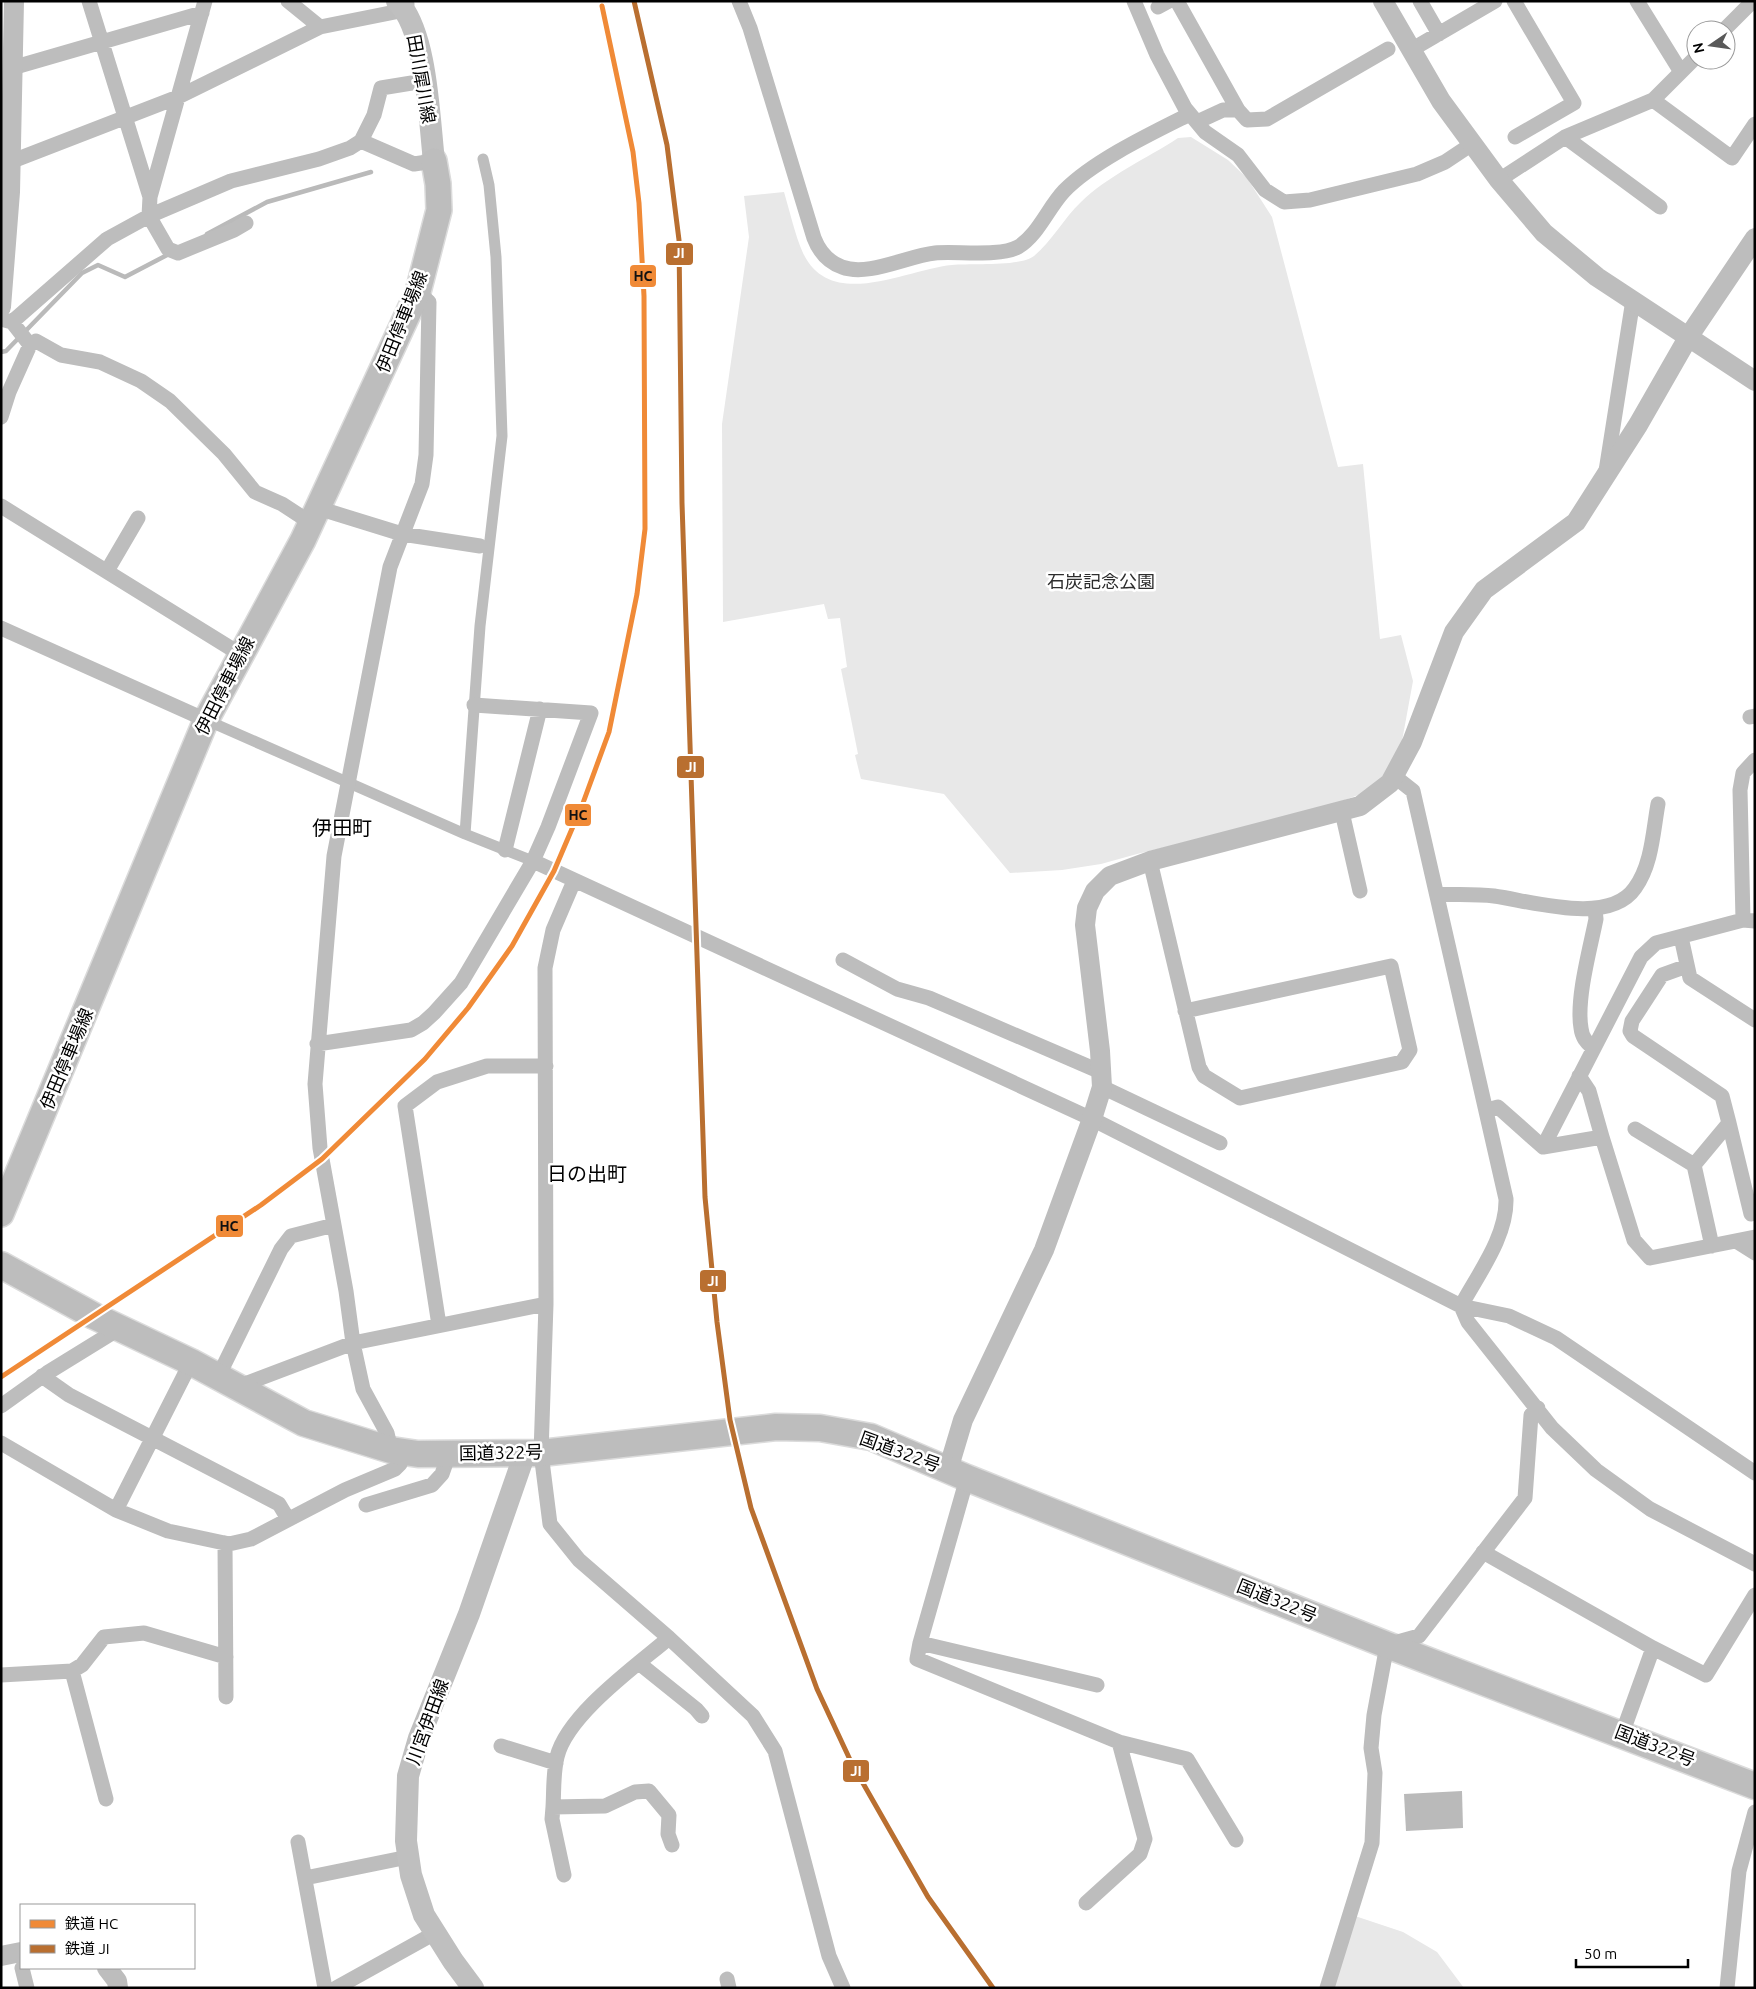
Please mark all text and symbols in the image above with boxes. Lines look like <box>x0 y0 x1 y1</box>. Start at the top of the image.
north arrow <box>1686 20 1736 70</box>
street label: 田川犀川線 <box>404 33 440 125</box>
text: N <box>1689 41 1707 55</box>
line badge: JI <box>665 242 694 266</box>
text: JI <box>673 245 685 261</box>
line badge: HC <box>629 264 657 288</box>
street label: 伊田停車場線 <box>372 268 431 375</box>
text: HC <box>633 268 653 284</box>
park label: 石炭記念公園 <box>1047 571 1155 591</box>
street label: 伊田停車場線 <box>191 633 258 738</box>
line badge: JI <box>676 755 705 779</box>
text: JI <box>685 759 697 775</box>
line badge: HC <box>564 803 592 827</box>
text: HC <box>568 807 588 823</box>
district label: 伊田町 <box>312 816 372 839</box>
street label: 伊田停車場線 <box>36 1005 96 1112</box>
district label: 日の出町 <box>547 1162 627 1185</box>
line badge: HC <box>215 1214 244 1238</box>
text: HC <box>219 1218 239 1234</box>
line badge: JI <box>699 1269 727 1293</box>
text: JI <box>707 1273 719 1289</box>
street label: 国道322号 <box>857 1427 943 1475</box>
street label: 国道322号 <box>459 1441 543 1463</box>
street label: 国道322号 <box>1234 1575 1320 1625</box>
street label: 川宮伊田線 <box>402 1676 452 1767</box>
street label: 国道322号 <box>1612 1721 1698 1770</box>
line badge: JI <box>842 1759 870 1783</box>
text: JI <box>850 1763 862 1779</box>
legend <box>20 1904 195 1969</box>
text: 鉄道 HC <box>65 1915 118 1932</box>
scale bar <box>1576 1936 1688 1968</box>
text: 鉄道 JI <box>65 1940 110 1957</box>
text: 50 m <box>1584 1945 1617 1962</box>

